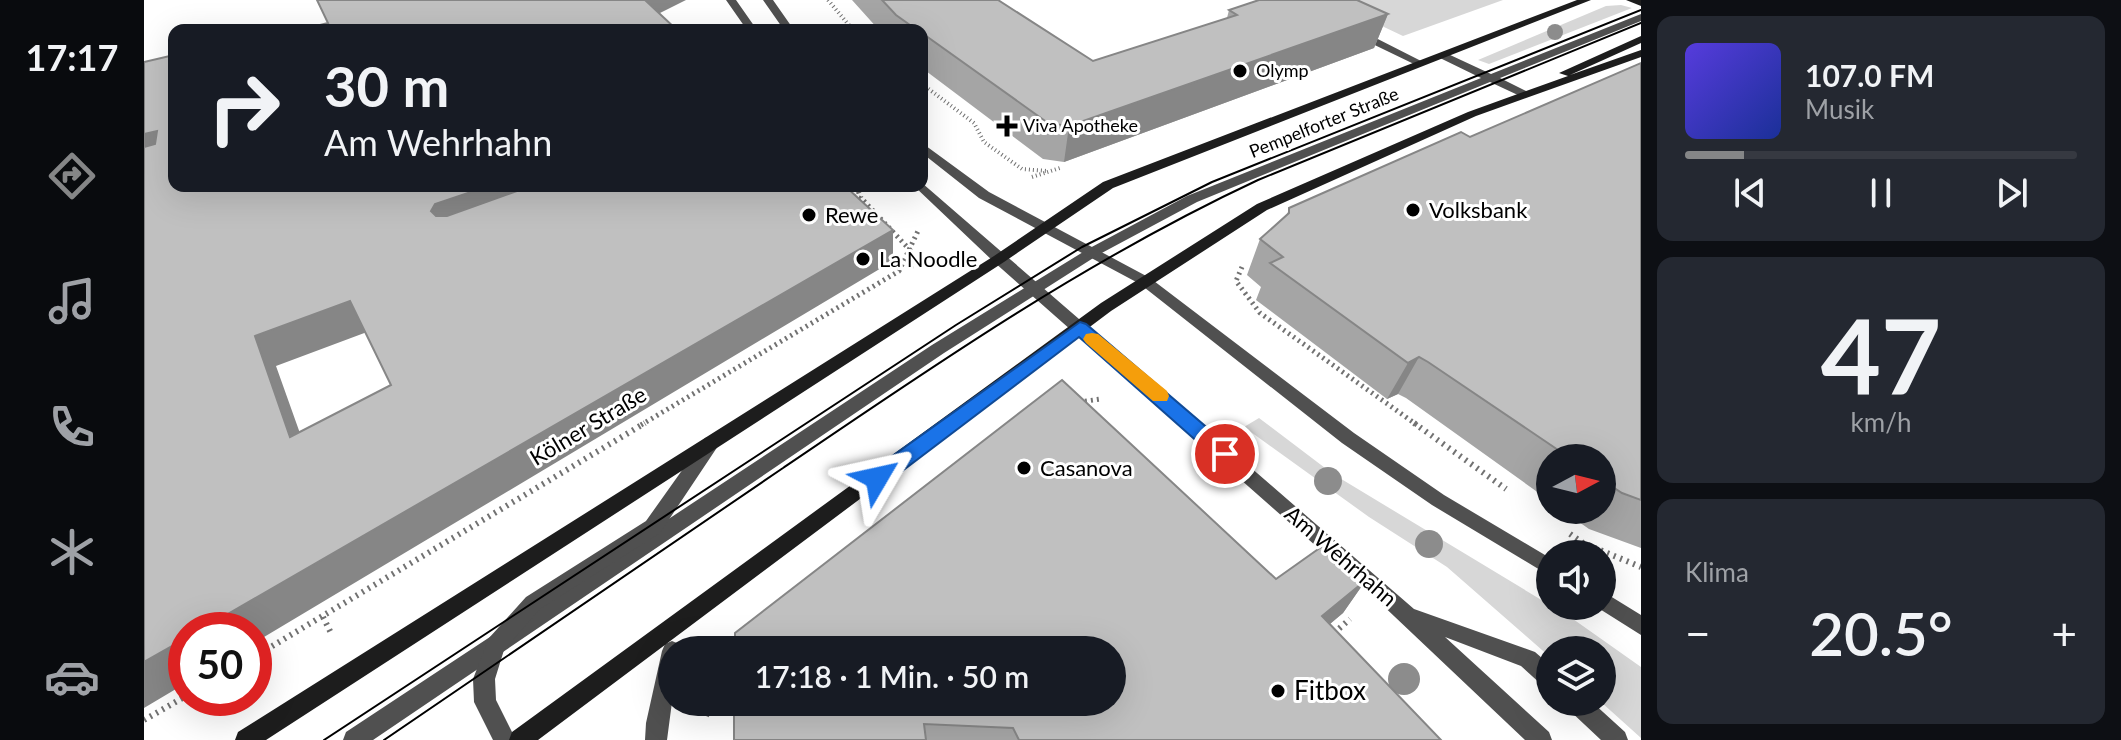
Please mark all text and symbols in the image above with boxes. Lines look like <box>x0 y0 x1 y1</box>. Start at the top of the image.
text: 17:17 <box>26 35 118 79</box>
text: 30 m <box>324 52 449 119</box>
icon: right <box>192 56 296 160</box>
text: 107.0 FM <box>1805 57 1934 93</box>
place label: Olymp <box>1256 59 1309 81</box>
marker: Olymp <box>1231 62 1249 80</box>
street label: Pempelforter Straße <box>1246 82 1401 162</box>
text: Musik <box>1805 93 1874 125</box>
place label: Viva Apotheke <box>1023 114 1138 136</box>
marker: Viva Apotheke <box>998 117 1016 135</box>
text: Am Wehrhahn <box>324 120 552 164</box>
icon: directions <box>44 148 100 204</box>
icon: previous <box>1728 171 1772 215</box>
icon: pause <box>1859 171 1903 215</box>
icon: next <box>1990 171 2034 215</box>
place label: Volksbank <box>1429 196 1528 223</box>
place label: Rewe <box>825 201 878 228</box>
marker: Volksbank <box>1404 201 1422 219</box>
marker: Rewe <box>800 206 818 224</box>
place label: La Noodle <box>879 245 977 272</box>
marker: La Noodle <box>854 250 872 268</box>
icon: music <box>44 273 100 329</box>
text: 47 <box>1821 291 1941 416</box>
street label: Kölner Straße <box>525 380 651 471</box>
icon: phone <box>44 399 100 455</box>
text: km/h <box>1851 406 1911 438</box>
pin <box>1191 420 1259 488</box>
icon: arrive <box>1203 432 1247 476</box>
position arrow <box>835 436 919 520</box>
north arrow <box>1536 444 1616 524</box>
map controls <box>1536 444 1616 716</box>
place label: Casanova <box>1040 454 1133 481</box>
marker: Casanova <box>1015 459 1033 477</box>
street label: Am Wehrhahn <box>1280 500 1403 612</box>
icon: climate <box>44 524 100 580</box>
button: sound <box>1536 540 1616 620</box>
text: Klima <box>1685 556 1749 588</box>
text: 20.5° <box>1809 597 1953 669</box>
text: − <box>1685 607 1711 659</box>
text: + <box>2051 607 2077 659</box>
speed limit sign: 50 <box>168 612 272 716</box>
button: layers <box>1536 636 1616 716</box>
icon: car <box>44 649 100 705</box>
text: 17:18 · 1 Min. · 50 m <box>755 658 1029 694</box>
place label: Fitbox <box>1294 674 1366 706</box>
marker: Fitbox <box>1269 682 1287 700</box>

